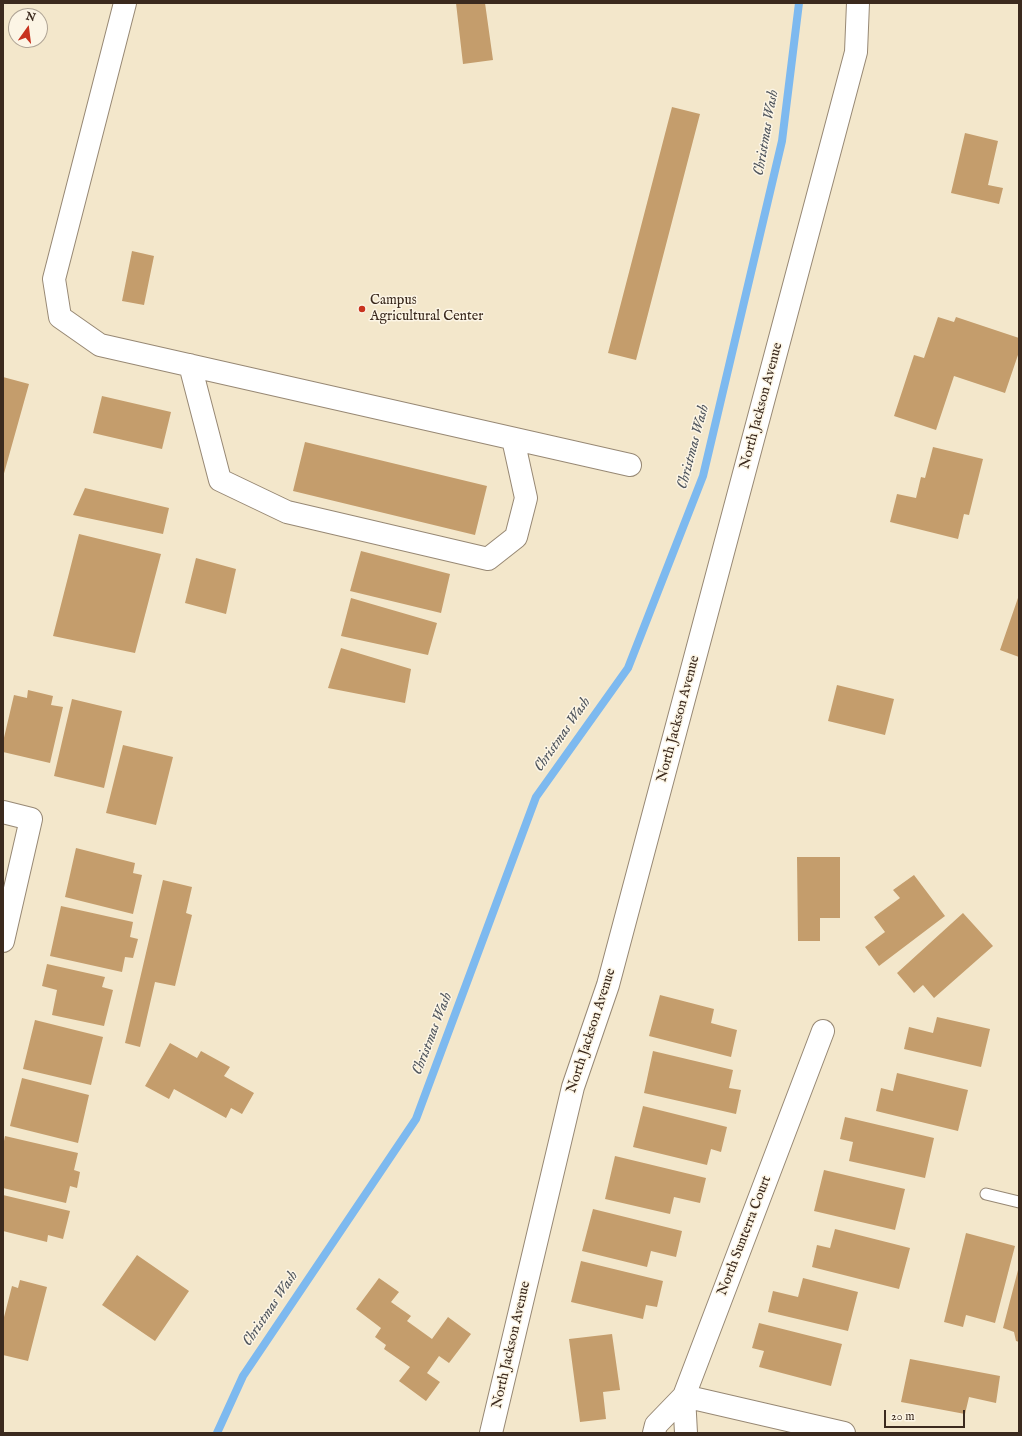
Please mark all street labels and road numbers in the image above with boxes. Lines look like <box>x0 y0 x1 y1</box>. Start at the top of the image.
street label: North Jackson Avenue <box>737 341 787 471</box>
street label: North Jackson Avenue <box>654 654 704 784</box>
street label: North Jackson Avenue <box>564 966 620 1096</box>
street label: North Sunterra Court <box>714 1174 776 1298</box>
street label: North Jackson Avenue <box>489 1280 535 1410</box>

